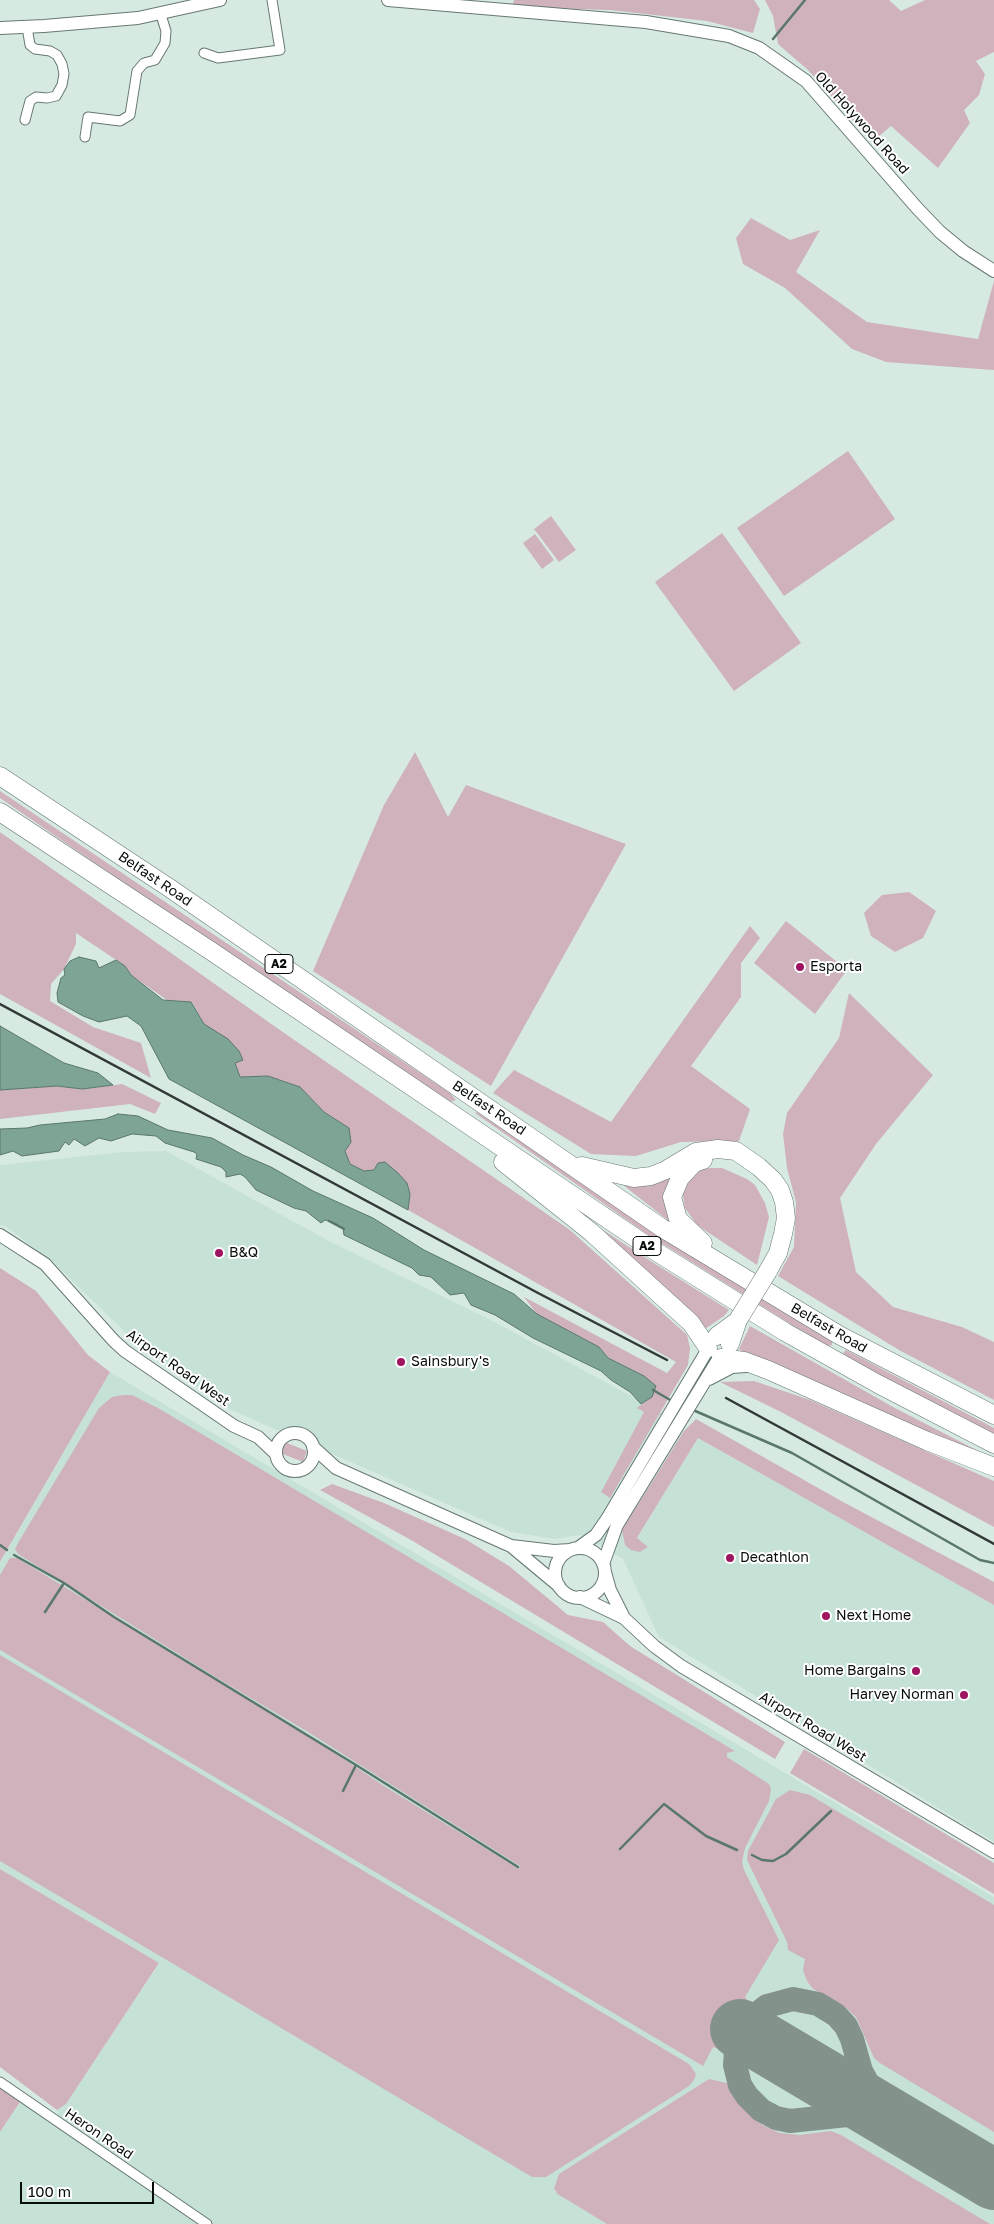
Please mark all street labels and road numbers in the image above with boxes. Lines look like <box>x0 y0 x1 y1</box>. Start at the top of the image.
street label: Old Holywood Road <box>811 68 913 178</box>
street label: Belfast Road <box>115 848 195 910</box>
road number: A2 <box>265 954 293 974</box>
street label: Belfast Road <box>449 1077 529 1139</box>
road number: A2 <box>633 1236 661 1256</box>
street label: Belfast Road <box>788 1299 870 1357</box>
street label: Airport Road West <box>123 1326 233 1410</box>
street label: Airport Road West <box>756 1688 870 1766</box>
street label: Heron Road <box>62 2105 136 2163</box>

